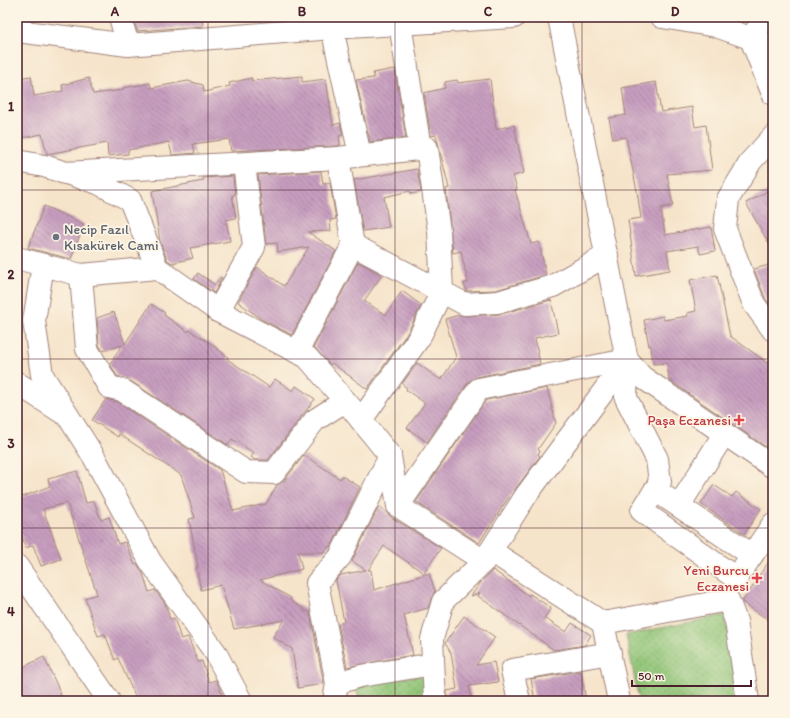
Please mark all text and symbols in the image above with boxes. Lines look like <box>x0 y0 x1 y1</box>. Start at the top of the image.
text: A <box>110 4 120 19</box>
text: B <box>298 4 307 19</box>
text: C <box>484 4 493 19</box>
text: D <box>671 4 680 19</box>
text: 1 <box>8 99 14 114</box>
place label: Necip Fazıl Kısakürek Cami <box>64 221 159 254</box>
marker: Necip Fazıl Kısakürek Cami <box>51 232 61 242</box>
text: 2 <box>8 267 15 282</box>
place label: Paşa Eczanesi <box>648 412 731 429</box>
marker: Paşa Eczanesi <box>734 415 744 425</box>
text: 3 <box>7 436 15 451</box>
place label: Yeni Burcu Eczanesi <box>683 562 749 595</box>
marker: Yeni Burcu Eczanesi <box>752 573 762 583</box>
text: 4 <box>7 604 15 619</box>
scale bar <box>632 662 751 688</box>
text: 50 m <box>638 669 664 683</box>

